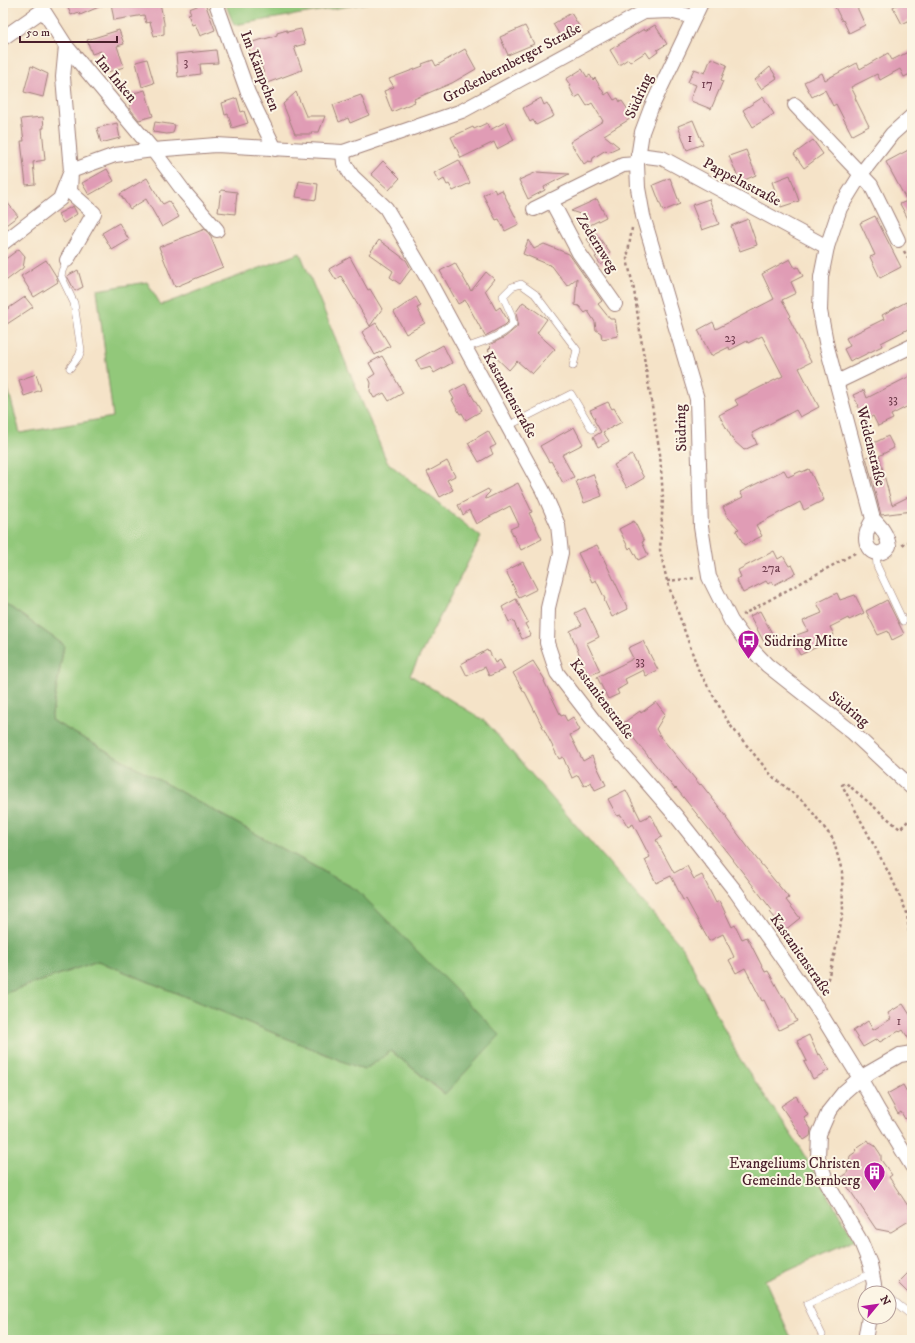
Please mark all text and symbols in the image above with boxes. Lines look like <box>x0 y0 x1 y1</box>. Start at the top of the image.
scale bar <box>20 18 117 44</box>
street label: Großenbernberger Straße <box>439 18 585 108</box>
text: 50 m <box>26 25 50 40</box>
street label: Im Kämpchen <box>236 28 284 114</box>
street label: Im Inken <box>91 51 141 107</box>
house number: 3 <box>184 54 189 70</box>
street label: Südring <box>621 70 658 121</box>
house number: 17 <box>701 76 713 92</box>
house number: 1 <box>688 130 693 146</box>
street label: Pappelnstraße <box>700 153 784 211</box>
street label: Zedernweg <box>571 210 623 277</box>
house number: 23 <box>724 330 736 346</box>
street label: Kastanienstraße <box>478 348 542 442</box>
house number: 33 <box>888 391 898 407</box>
street label: Südring <box>671 403 691 452</box>
street label: Weidenstraße <box>852 403 890 488</box>
house number: 27a <box>762 560 781 576</box>
bus stop icon: Südring Mitte <box>735 628 761 661</box>
place label: Südring Mitte <box>764 632 848 651</box>
house number: 33 <box>635 653 645 669</box>
street label: Kastanienstraße <box>566 655 638 743</box>
street label: Südring <box>825 687 874 732</box>
street label: Kastanienstraße <box>766 910 836 1000</box>
house number: 1 <box>897 1013 902 1029</box>
place label: Evangeliums Christen Gemeinde Bernberg <box>729 1154 861 1190</box>
building icon: Evangeliums Christen Gemeinde Bernberg <box>862 1159 888 1192</box>
north arrow <box>857 1285 897 1325</box>
text: N <box>877 1293 893 1308</box>

